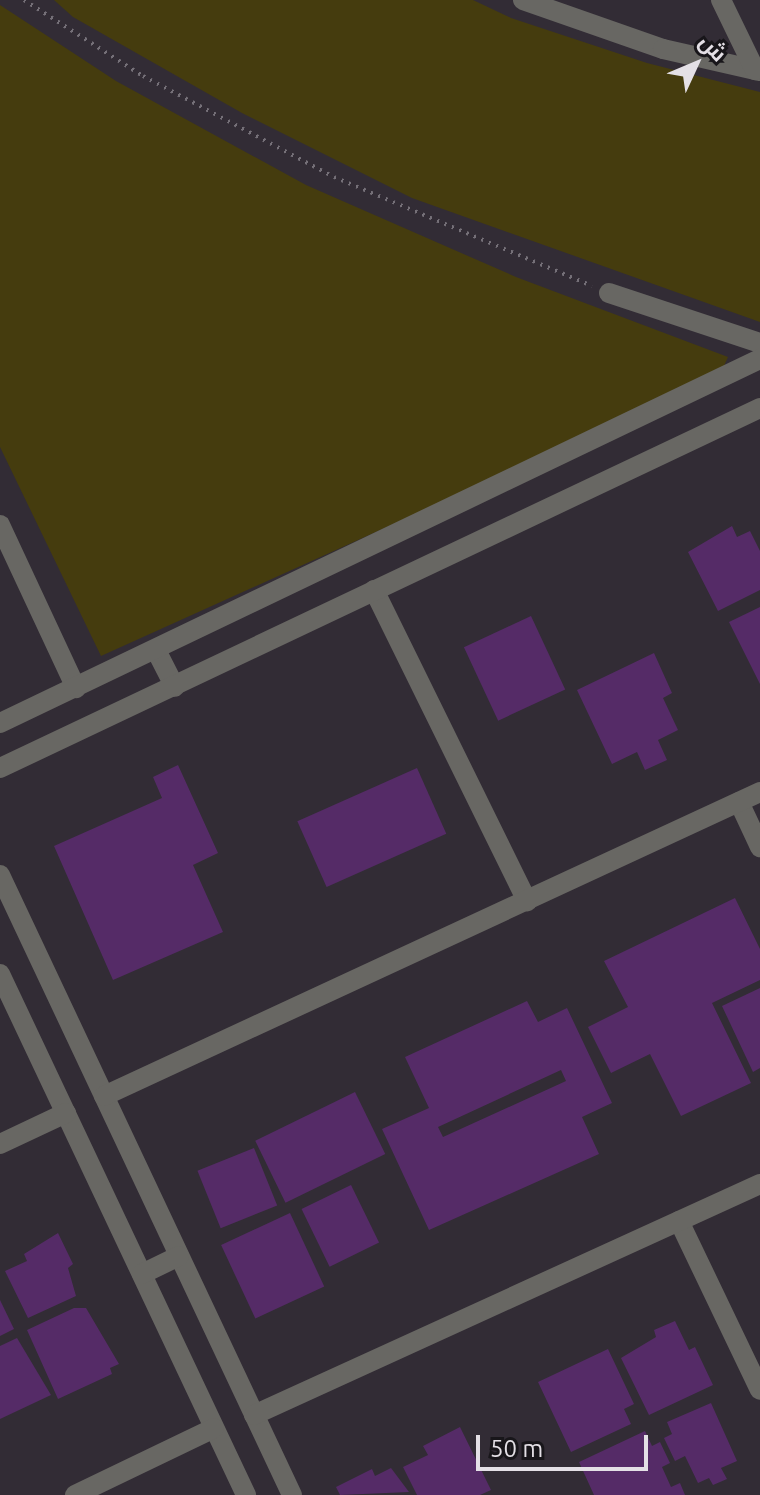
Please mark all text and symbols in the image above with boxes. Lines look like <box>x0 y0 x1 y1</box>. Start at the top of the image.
north arrow <box>656 24 736 104</box>
text: ش <box>695 28 732 66</box>
scale bar <box>480 1419 652 1469</box>
text: 50 m <box>490 1435 543 1462</box>

